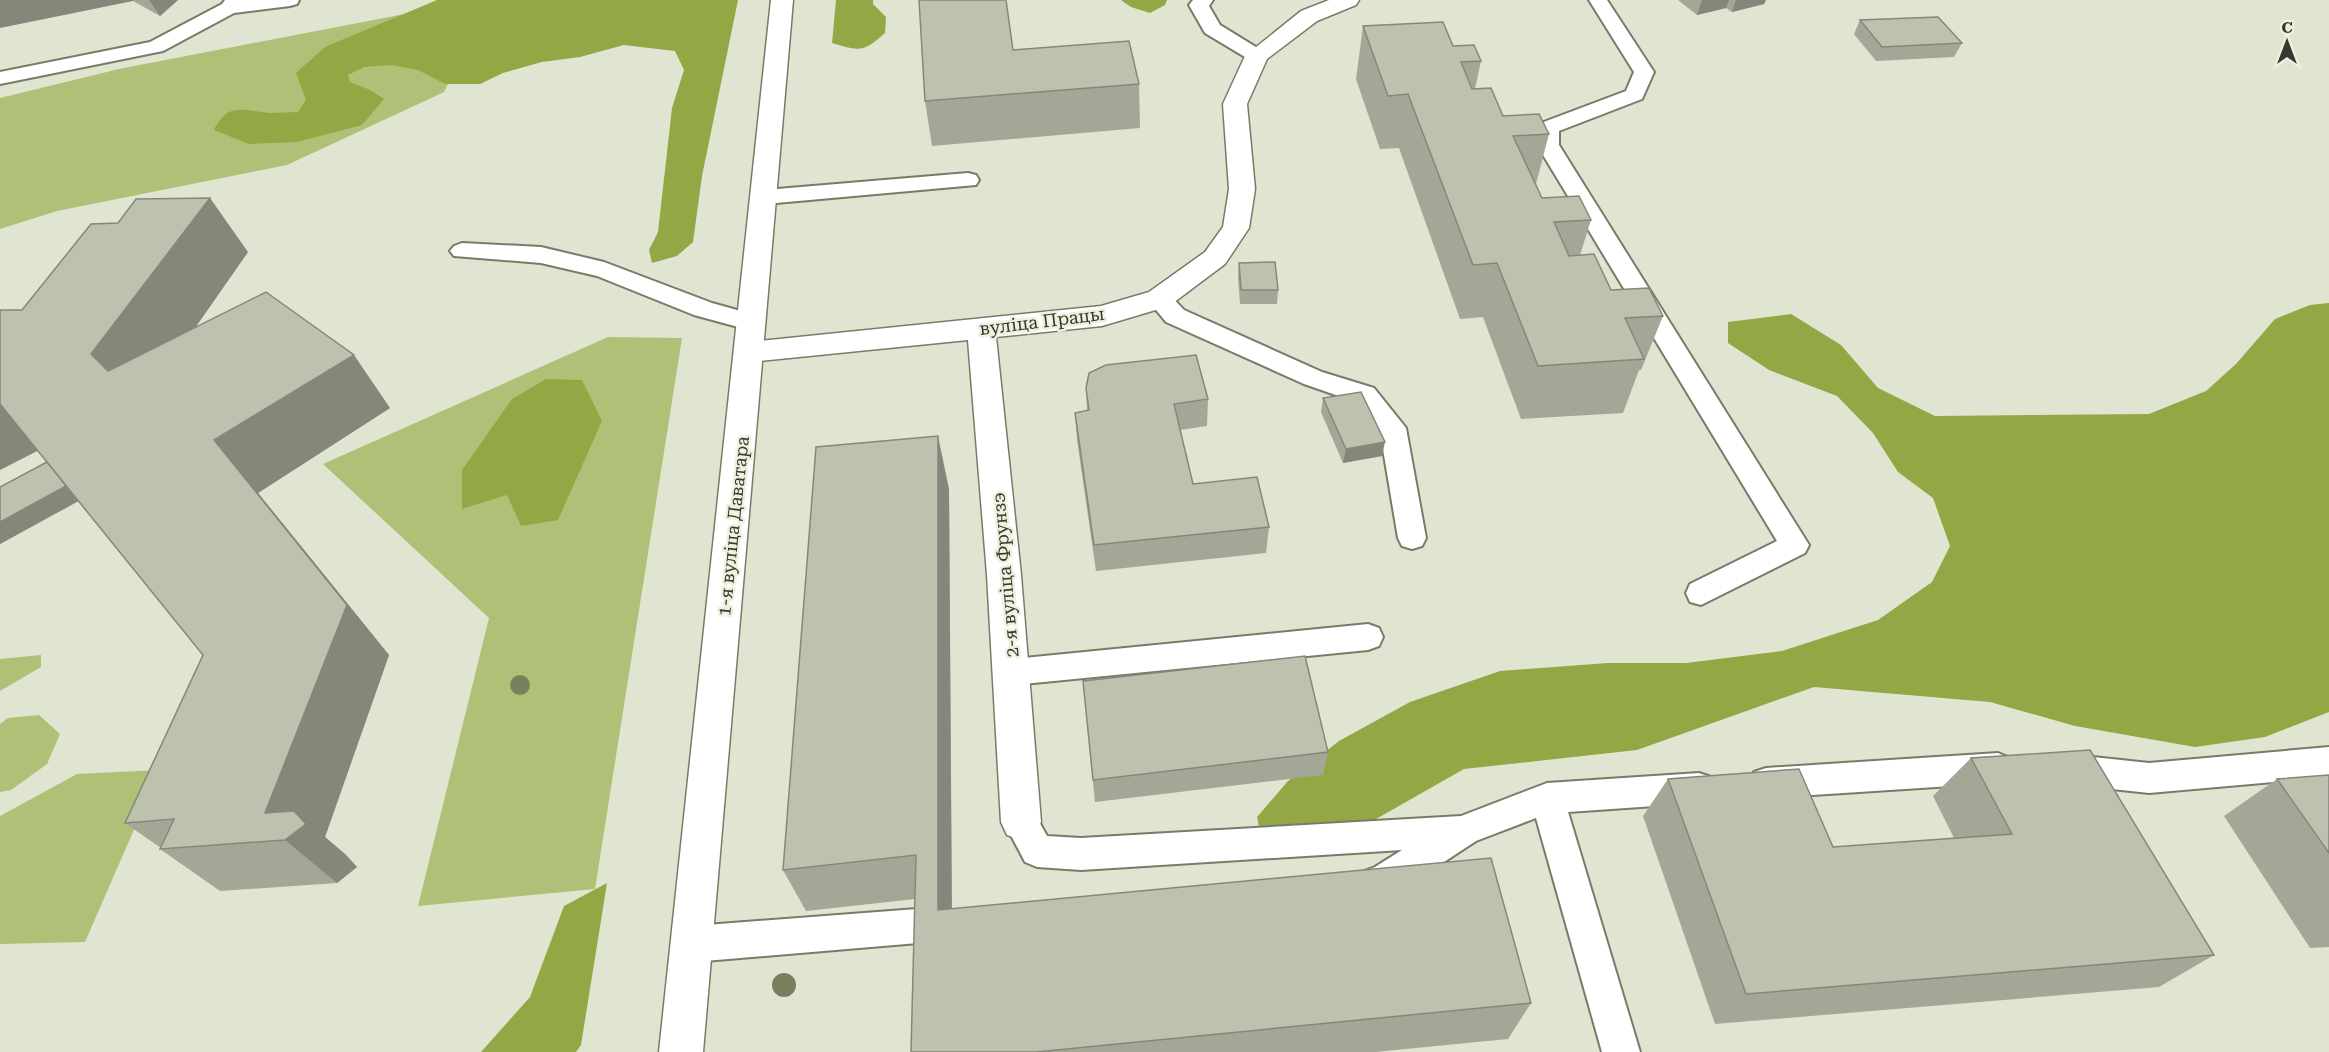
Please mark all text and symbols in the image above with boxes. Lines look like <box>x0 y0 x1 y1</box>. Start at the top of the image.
north arrow <box>2257 12 2317 72</box>
text: С <box>2281 18 2293 37</box>
street label: вуліца Працы <box>978 303 1106 339</box>
street label: 1-я вуліца Даватара <box>713 435 753 617</box>
street label: 2-я вуліца Фрунзэ <box>987 492 1023 658</box>

